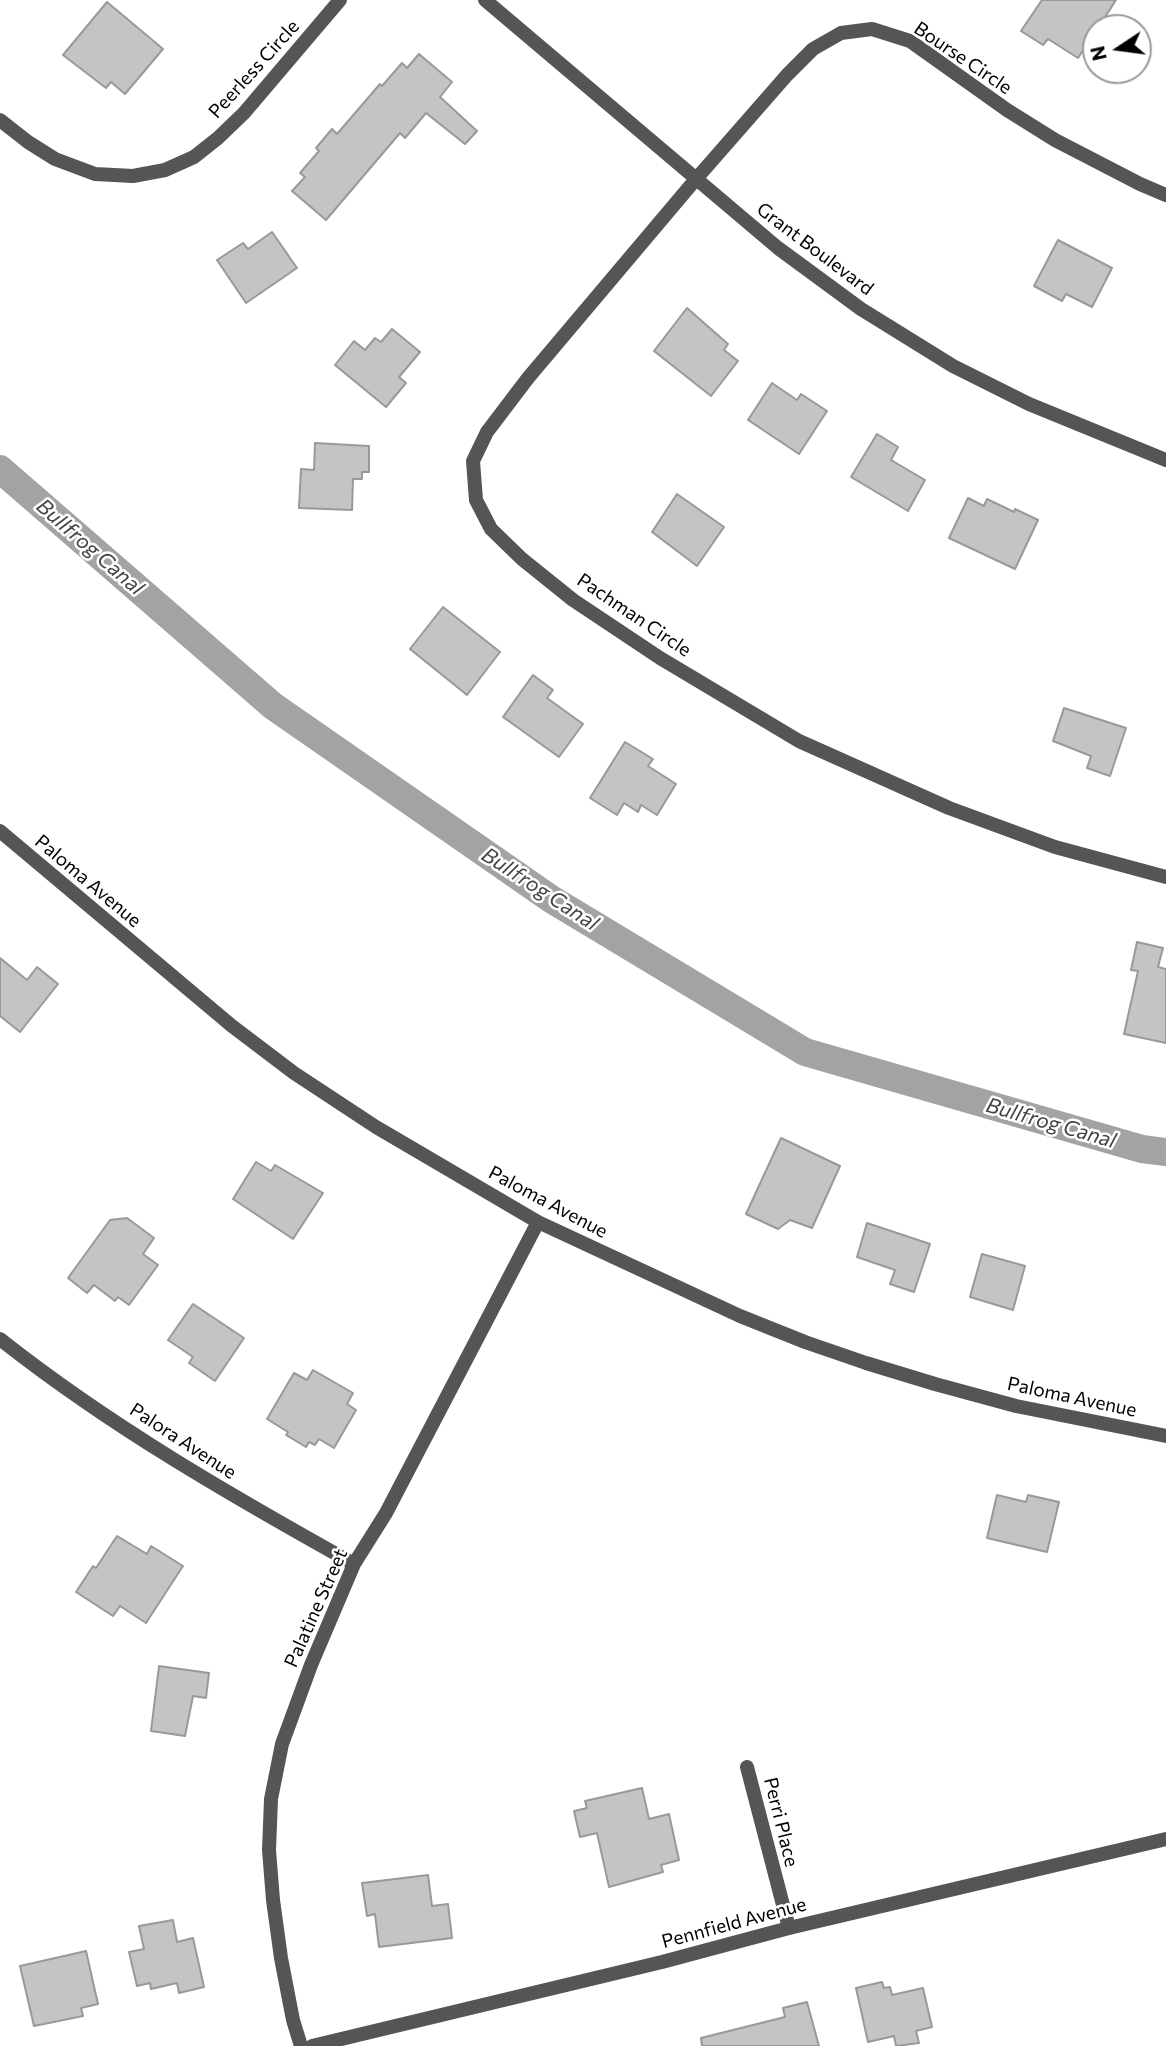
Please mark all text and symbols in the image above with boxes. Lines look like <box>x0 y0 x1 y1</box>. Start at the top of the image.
north arrow <box>1082 14 1152 84</box>
street label: Peerless Circle <box>204 15 304 123</box>
street label: Bourse Circle <box>910 17 1016 99</box>
text: N <box>1085 44 1111 63</box>
street label: Grant Boulevard <box>752 198 878 300</box>
water label: Bullfrog Canal <box>31 494 149 600</box>
street label: Pachman Circle <box>573 568 695 662</box>
street label: Paloma Avenue <box>30 830 146 932</box>
water label: Bullfrog Canal <box>477 842 603 936</box>
water label: Bullfrog Canal <box>983 1092 1119 1154</box>
street label: Paloma Avenue <box>485 1161 611 1243</box>
street label: Paloma Avenue <box>1005 1372 1139 1422</box>
street label: Palora Avenue <box>125 1398 241 1484</box>
street label: Palatine Street <box>280 1545 352 1671</box>
street label: Perri Place <box>759 1775 803 1869</box>
street label: Pennfield Avenue <box>659 1893 809 1953</box>

